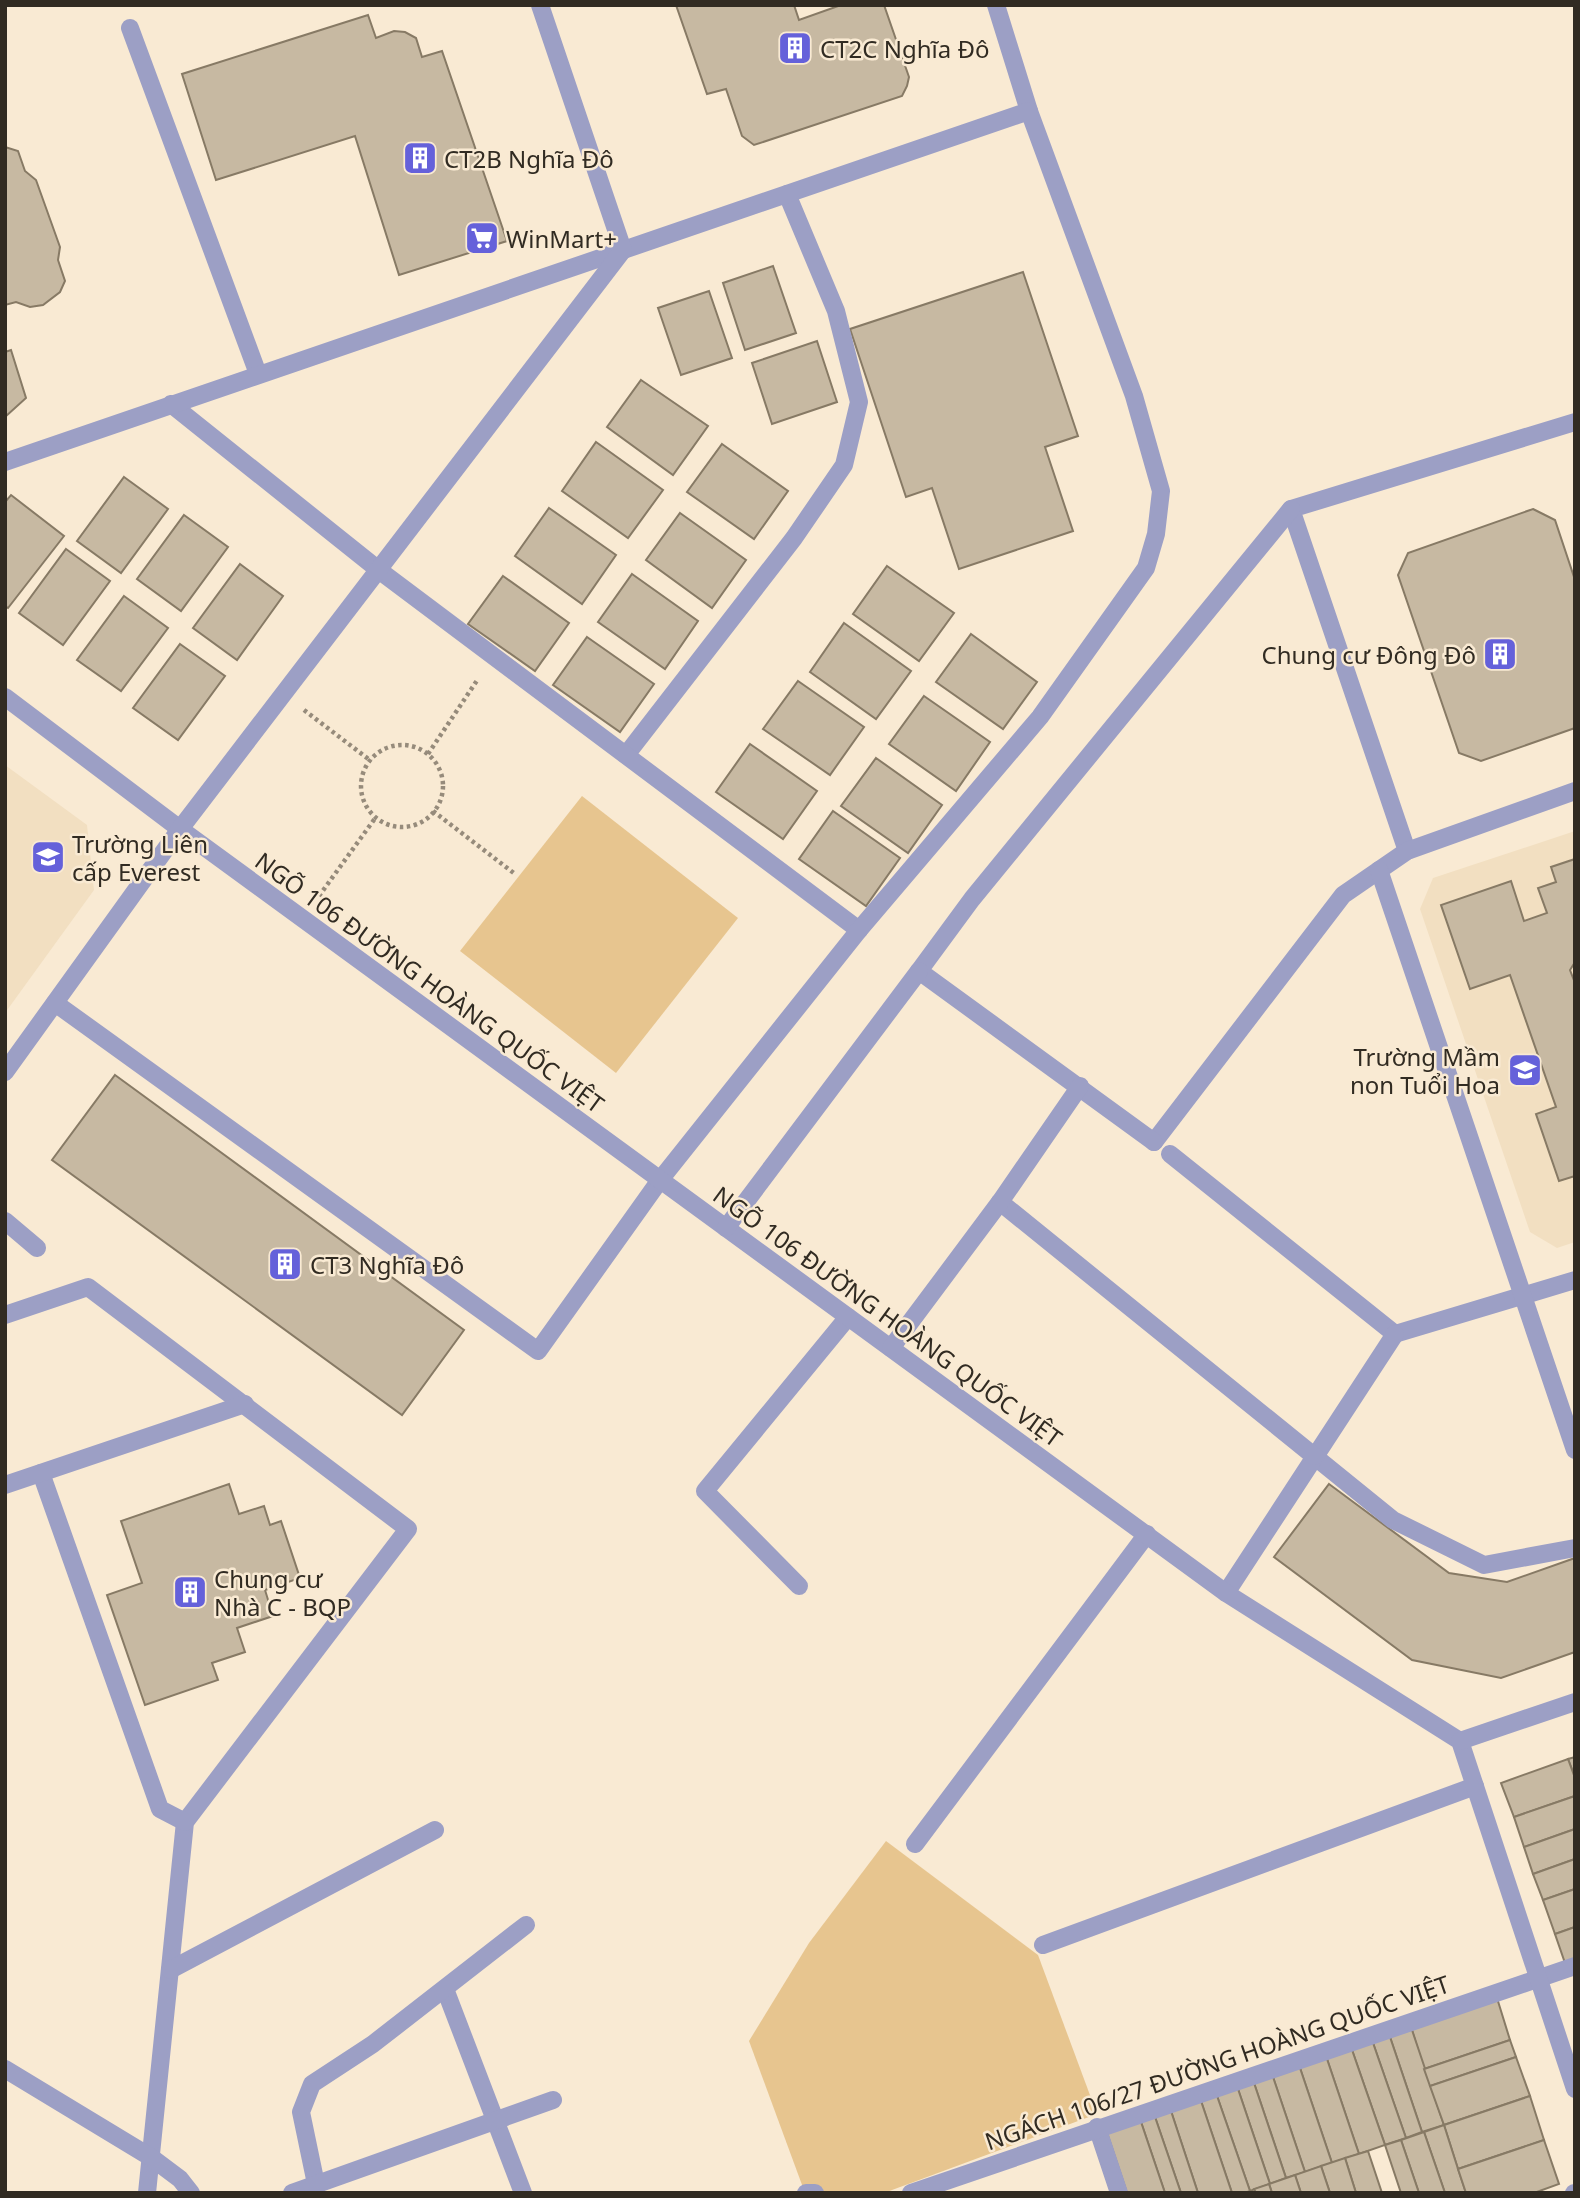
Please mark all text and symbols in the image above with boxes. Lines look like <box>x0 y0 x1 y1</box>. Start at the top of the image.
building icon: CT2C Nghĩa Đô <box>776 29 814 67</box>
place label: CT2C Nghĩa Đô <box>820 32 989 65</box>
building icon: CT2B Nghĩa Đô <box>401 139 439 177</box>
place label: CT2B Nghĩa Đô <box>444 142 614 175</box>
supermarket icon: WinMart+ <box>463 219 501 257</box>
place label: WinMart+ <box>506 222 617 255</box>
building icon: Chung cư Đông Đô <box>1481 635 1519 673</box>
place label: Chung cư Đông Đô <box>1261 638 1476 671</box>
place label: Trường Liên cấp Everest <box>72 827 208 888</box>
school or university icon: Trường Liên cấp Everest <box>29 838 67 876</box>
street label: NGÕ 106 ĐƯỜNG HOÀNG QUỐC VIỆT <box>249 844 612 1120</box>
place label: Trường Mầm non Tuổi Hoa <box>1350 1040 1500 1101</box>
school or university icon: Trường Mầm non Tuổi Hoa <box>1506 1051 1544 1089</box>
street label: NGÕ 106 ĐƯỜNG HOÀNG QUỐC VIỆT <box>707 1178 1070 1454</box>
building icon: CT3 Nghĩa Đô <box>266 1245 304 1283</box>
place label: CT3 Nghĩa Đô <box>310 1248 464 1281</box>
place label: Chung cư Nhà C - BQP <box>214 1562 351 1623</box>
building icon: Chung cư Nhà C - BQP <box>171 1573 209 1611</box>
street label: NGÁCH 106/27 ĐƯỜNG HOÀNG QUỐC VIỆT <box>980 1967 1454 2157</box>

